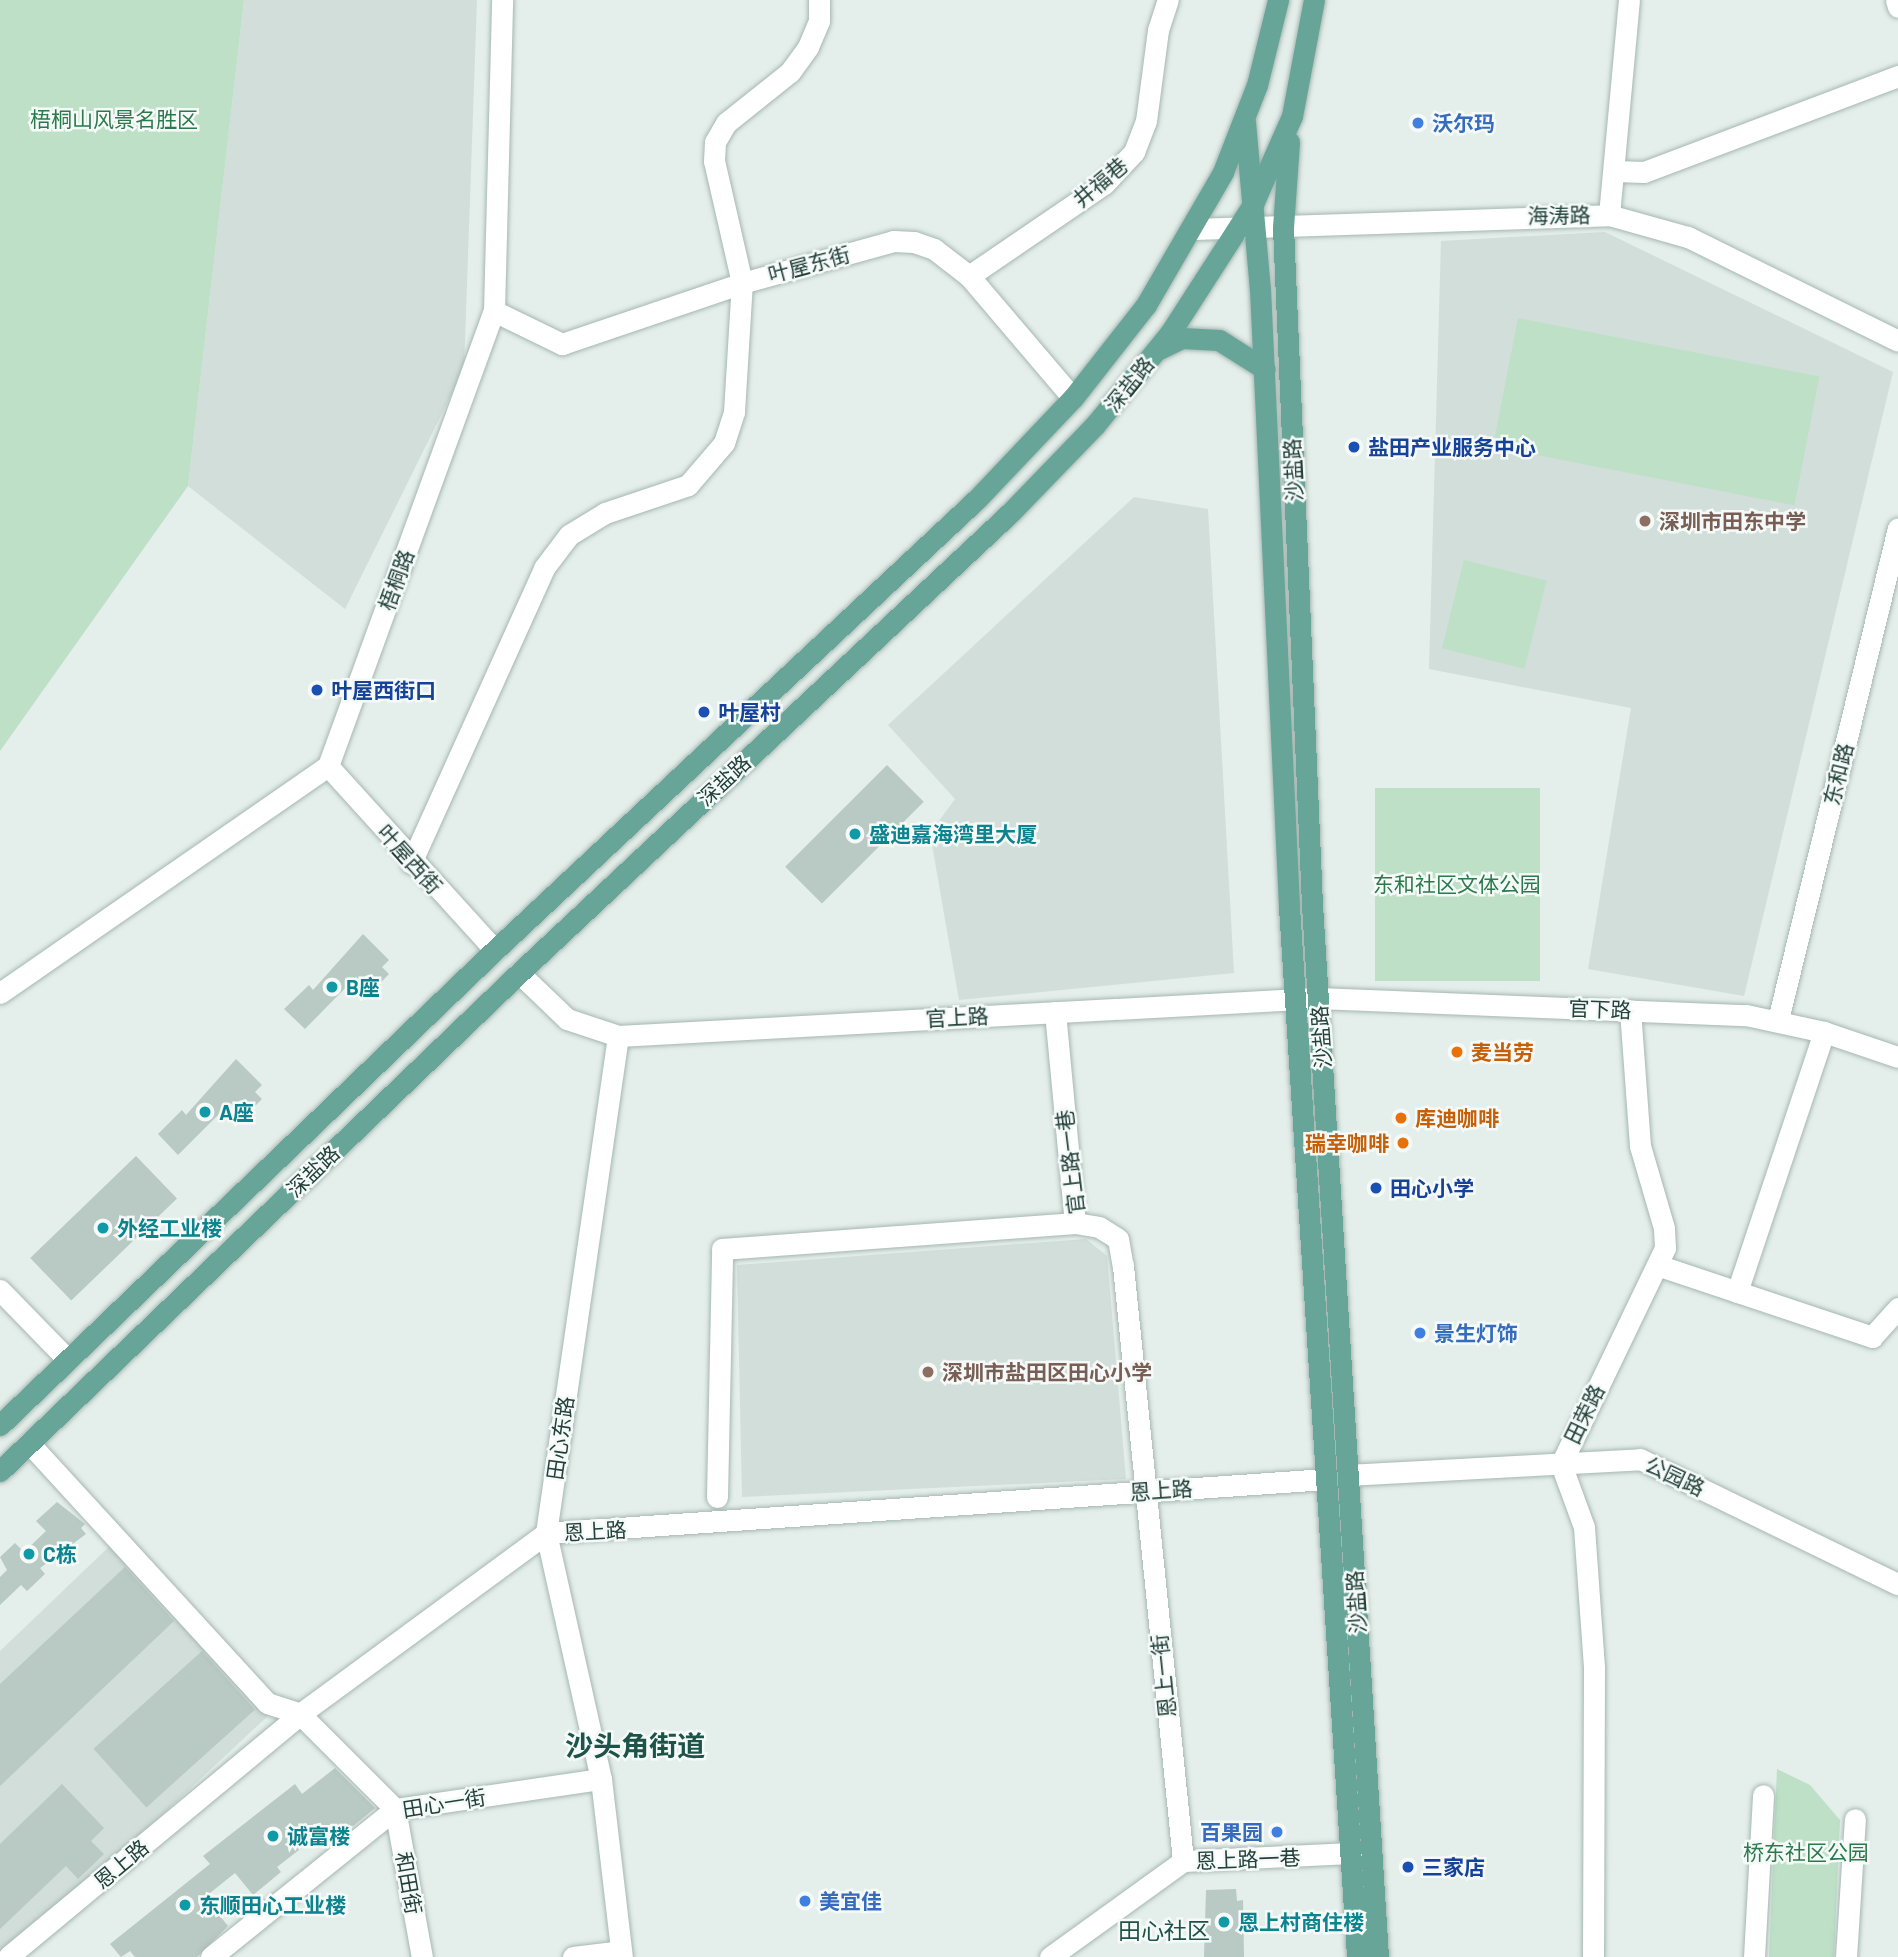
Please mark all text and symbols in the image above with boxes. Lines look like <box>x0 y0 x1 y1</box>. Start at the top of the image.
park label: 梧桐山风景名胜区 <box>30 106 198 132</box>
place label: 沃尔玛 <box>1432 110 1495 136</box>
marker: 沃尔玛 <box>1410 115 1426 131</box>
street label: 井福巷 <box>1068 152 1132 212</box>
street label: 海涛路 <box>1527 202 1591 228</box>
street label: 叶屋东街 <box>765 241 853 287</box>
street label: 深盐路 <box>1099 352 1159 416</box>
place label: 盐田产业服务中心 <box>1368 434 1536 460</box>
street label: 沙盐路 <box>1279 438 1307 502</box>
marker: 盐田产业服务中心 <box>1346 439 1362 455</box>
place label: 深圳市田东中学 <box>1659 508 1806 534</box>
marker: 深圳市田东中学 <box>1637 513 1653 529</box>
street label: 梧桐路 <box>373 546 419 614</box>
place label: 叶屋西街口 <box>331 677 436 703</box>
marker: 叶屋西街口 <box>309 682 325 698</box>
place label: 叶屋村 <box>718 699 781 725</box>
marker: 叶屋村 <box>696 704 712 720</box>
street label: 东和路 <box>1818 740 1858 808</box>
street label: 深盐路 <box>692 749 756 811</box>
street label: 叶屋西街 <box>373 819 447 899</box>
place label: 盛迪嘉海湾里大厦 <box>869 821 1037 847</box>
marker: 盛迪嘉海湾里大厦 <box>847 826 863 842</box>
park label: 东和社区文体公园 <box>1373 871 1541 897</box>
place label: B座 <box>346 974 380 1000</box>
marker: B座 <box>324 979 340 995</box>
street label: 官下路 <box>1568 995 1632 1023</box>
street label: 官上路 <box>925 1003 989 1031</box>
street label: 沙盐路 <box>1306 1005 1336 1069</box>
place label: 麦当劳 <box>1471 1039 1534 1065</box>
marker: 麦当劳 <box>1449 1044 1465 1060</box>
place label: A座 <box>219 1099 254 1125</box>
marker: A座 <box>197 1104 213 1120</box>
place label: 库迪咖啡 <box>1415 1105 1499 1131</box>
street label: 官上路一巷 <box>1051 1108 1089 1216</box>
marker: 库迪咖啡 <box>1393 1110 1409 1126</box>
place label: 瑞幸咖啡 <box>1305 1130 1389 1156</box>
marker: 瑞幸咖啡 <box>1395 1135 1411 1151</box>
street label: 深盐路 <box>282 1140 344 1202</box>
place label: 田心小学 <box>1390 1175 1474 1201</box>
marker: 田心小学 <box>1368 1180 1384 1196</box>
place label: 外经工业楼 <box>117 1215 222 1241</box>
marker: 外经工业楼 <box>95 1220 111 1236</box>
place label: 景生灯饰 <box>1434 1320 1518 1346</box>
marker: 景生灯饰 <box>1412 1325 1428 1341</box>
place label: 深圳市盐田区田心小学 <box>942 1359 1152 1385</box>
marker: 深圳市盐田区田心小学 <box>920 1364 936 1380</box>
street label: 田荣路 <box>1559 1380 1609 1448</box>
street label: 田心东路 <box>542 1395 578 1481</box>
street label: 公园路 <box>1641 1451 1709 1501</box>
street label: 恩上路 <box>1129 1475 1193 1505</box>
street label: 恩上路 <box>563 1517 627 1545</box>
place label: C栋 <box>43 1541 77 1567</box>
marker: C栋 <box>21 1546 37 1562</box>
street label: 沙盐路 <box>1341 1570 1371 1634</box>
street label: 恩上一街 <box>1146 1633 1180 1719</box>
district label: 沙头角街道 <box>565 1728 705 1762</box>
street label: 田心一街 <box>401 1784 487 1822</box>
place label: 百果园 <box>1200 1819 1263 1845</box>
place label: 诚富楼 <box>287 1823 350 1849</box>
marker: 百果园 <box>1269 1824 1285 1840</box>
marker: 诚富楼 <box>265 1828 281 1844</box>
street label: 恩上路 <box>89 1834 153 1894</box>
park label: 桥东社区公园 <box>1743 1839 1869 1865</box>
street label: 恩上路一巷 <box>1195 1845 1301 1873</box>
street label: 和田街 <box>391 1850 427 1916</box>
place label: 三家店 <box>1422 1854 1485 1880</box>
marker: 三家店 <box>1400 1859 1416 1875</box>
place label: 美宜佳 <box>819 1888 882 1914</box>
place label: 东顺田心工业楼 <box>199 1892 346 1918</box>
marker: 美宜佳 <box>797 1893 813 1909</box>
marker: 东顺田心工业楼 <box>177 1897 193 1913</box>
place label: 恩上村商住楼 <box>1238 1909 1364 1935</box>
marker: 恩上村商住楼 <box>1216 1914 1232 1930</box>
district label: 田心社区 <box>1118 1916 1210 1944</box>

